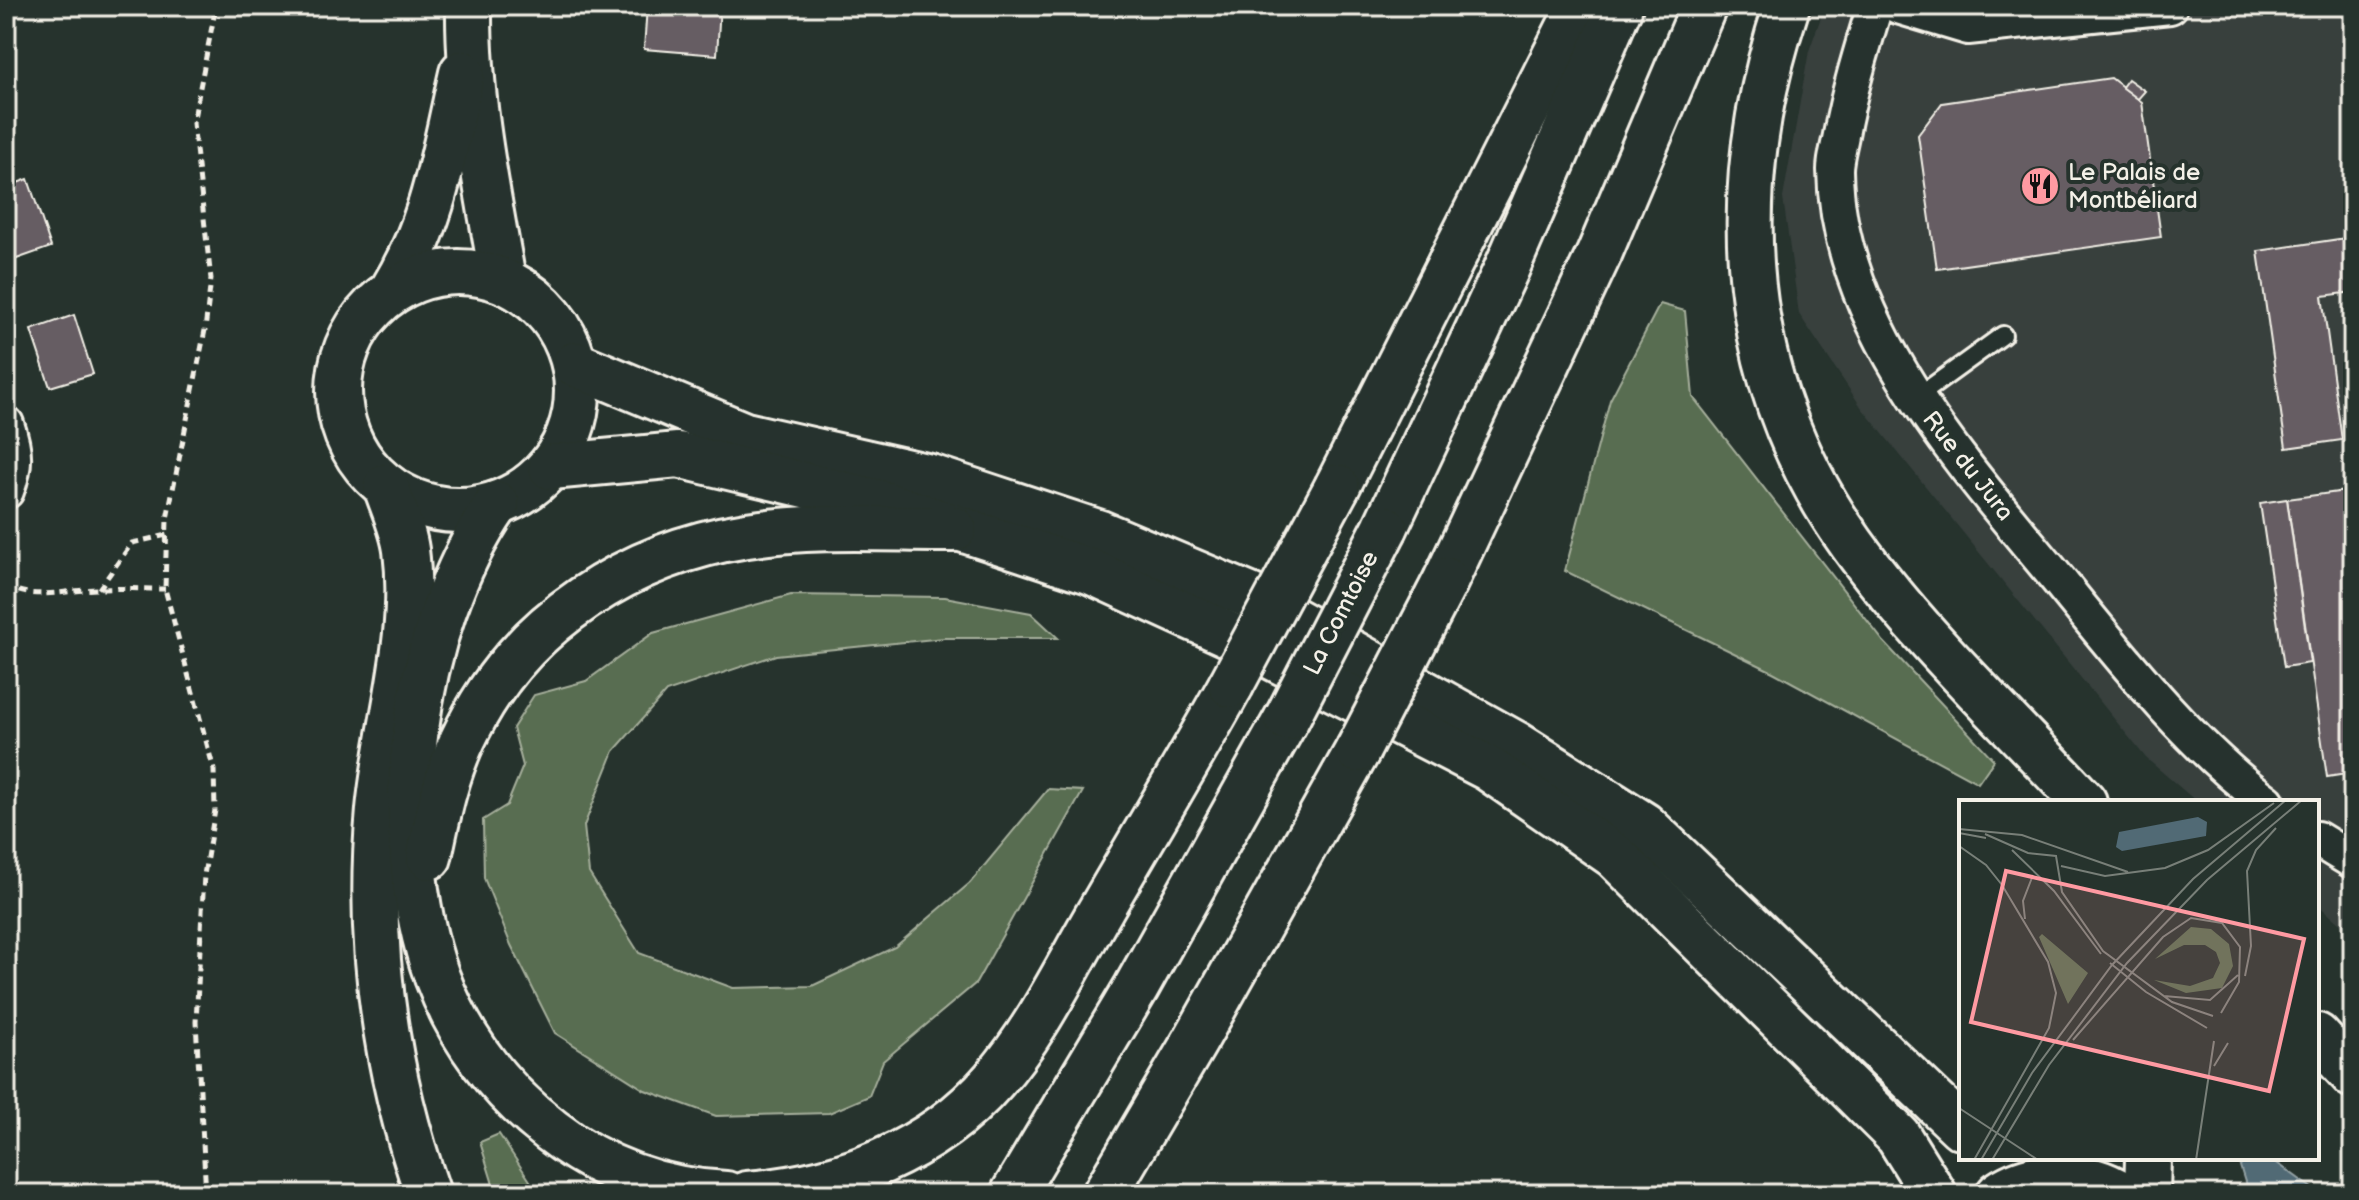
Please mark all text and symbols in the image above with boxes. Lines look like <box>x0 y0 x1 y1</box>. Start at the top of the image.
place label: Le Palais de Montbéliard <box>2068 158 2200 215</box>
restaurant icon: Le Palais de Montbéliard <box>2019 165 2061 207</box>
street label: Rue du Jura <box>1916 405 2020 527</box>
street label: La Comtoise <box>1297 546 1385 680</box>
inset map <box>1959 800 2319 1160</box>

